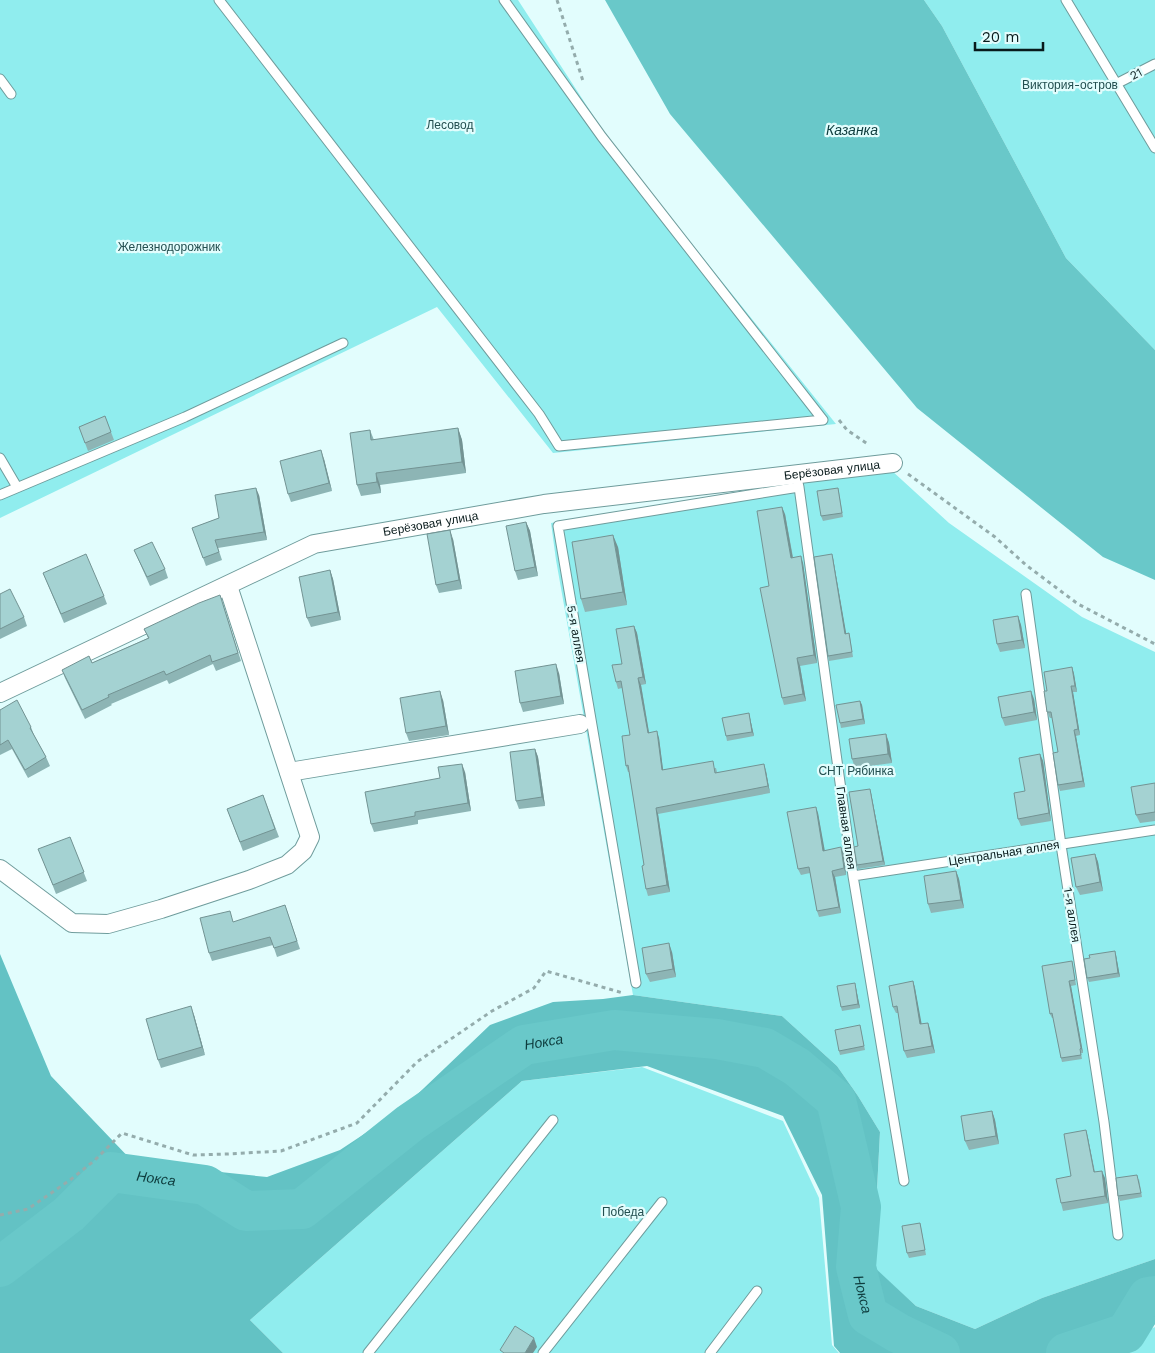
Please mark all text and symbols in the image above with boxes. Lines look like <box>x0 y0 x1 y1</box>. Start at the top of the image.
scale bar <box>975 20 1042 52</box>
text: 20 m <box>982 28 1020 46</box>
street label: 21 <box>1128 65 1144 83</box>
park label: Виктория-остров <box>1022 78 1118 92</box>
park label: Лесовод <box>426 118 474 132</box>
water label: Казанка <box>826 122 878 138</box>
park label: Железнодорожник <box>118 240 221 254</box>
street label: Берёзовая улица <box>783 458 881 483</box>
street label: Берёзовая улица <box>382 508 480 539</box>
street label: 5-я аллея <box>564 604 588 664</box>
park label: СНТ Рябинка <box>818 764 894 778</box>
street label: Главная аллея <box>833 786 859 870</box>
street label: Центральная аллея <box>948 837 1060 869</box>
street label: 1-я аллея <box>1061 887 1083 943</box>
water label: Нокса <box>523 1031 564 1053</box>
water label: Нокса <box>136 1168 177 1189</box>
park label: Победа <box>602 1205 644 1219</box>
water label: Нокса <box>850 1273 875 1315</box>

